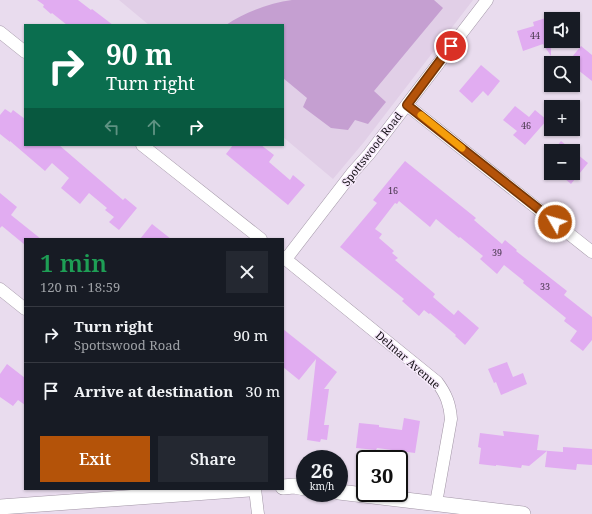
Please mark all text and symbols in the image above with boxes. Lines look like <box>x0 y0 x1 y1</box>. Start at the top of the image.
map controls <box>544 12 580 180</box>
button: sound <box>544 12 580 48</box>
pin <box>434 29 468 63</box>
house number: 44 <box>530 29 540 42</box>
text: 90 m <box>106 35 173 73</box>
icon: arrive <box>440 35 462 57</box>
icon: right <box>40 40 92 92</box>
button: search <box>544 56 580 92</box>
text: Turn right <box>106 71 195 95</box>
button: + <box>544 100 580 136</box>
street label: Spottswood Road <box>338 108 405 189</box>
icon: left <box>101 116 123 138</box>
icon: ahead <box>143 116 165 138</box>
icon: right <box>185 116 207 138</box>
house number: 46 <box>521 119 531 132</box>
button: − <box>544 144 580 180</box>
house number: 16 <box>388 184 398 197</box>
position arrow <box>534 201 576 243</box>
text: 1 min <box>40 246 107 279</box>
house number: 39 <box>492 246 502 259</box>
button: close <box>226 251 268 293</box>
text: 120 m · 18:59 <box>40 278 120 296</box>
house number: 33 <box>540 280 550 293</box>
text: Turn right <box>74 316 153 336</box>
icon: right <box>40 324 62 346</box>
text: 90 m <box>233 325 268 345</box>
street label: Delmar Avenue <box>373 327 444 392</box>
text: Spottswood Road <box>74 336 180 354</box>
icon: arrive <box>40 380 62 402</box>
text: Arrive at destination <box>74 381 233 401</box>
text: 30 m <box>245 381 280 401</box>
button: Exit <box>40 436 150 482</box>
button: Share <box>158 436 268 482</box>
speed limit sign: 30 <box>356 450 408 502</box>
text: 26 <box>311 457 333 484</box>
text: km/h <box>310 479 334 493</box>

